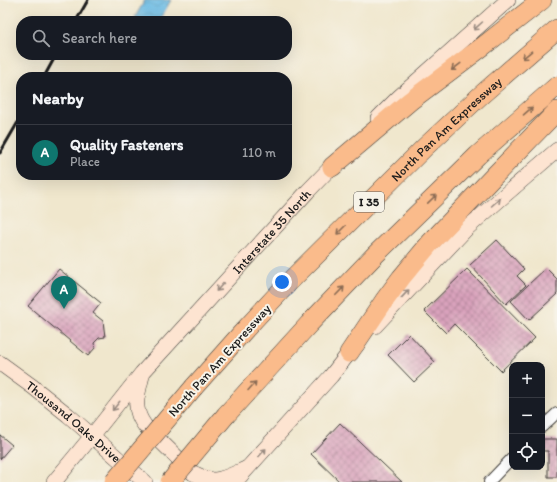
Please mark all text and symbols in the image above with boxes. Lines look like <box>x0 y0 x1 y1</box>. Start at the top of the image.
search box <box>16 16 292 60</box>
one-way arrow <box>473 21 484 30</box>
icon: search <box>30 27 52 49</box>
text: Search here <box>62 29 137 47</box>
one-way arrow <box>522 50 533 59</box>
one-way arrow <box>451 63 462 71</box>
street label: North Pan Am Expressway <box>388 74 505 185</box>
text: Nearby <box>32 88 84 108</box>
one-way arrow <box>523 107 533 116</box>
text: Quality Fasteners <box>70 136 183 154</box>
text: A <box>41 145 49 160</box>
text: 110 m <box>242 145 276 160</box>
text: Place <box>70 154 100 169</box>
street label: Interstate 35 North <box>229 186 314 277</box>
road number: I 35 <box>354 192 384 212</box>
one-way arrow <box>427 194 437 204</box>
one-way arrow <box>491 198 502 207</box>
one-way arrow <box>336 225 346 235</box>
your location <box>272 272 292 292</box>
pin: A <box>51 276 77 309</box>
one-way arrow <box>216 282 225 292</box>
one-way arrow <box>335 286 345 296</box>
one-way arrow <box>400 289 410 299</box>
street label: North Pan Am Expressway <box>165 301 274 420</box>
map controls <box>509 362 545 470</box>
button: + <box>509 362 545 398</box>
street label: Thousand Oaks Drive <box>23 378 124 466</box>
one-way arrow <box>247 381 256 391</box>
button: − <box>509 398 545 434</box>
one-way arrow <box>112 401 121 412</box>
button: locate <box>509 434 545 470</box>
one-way arrow <box>257 448 266 458</box>

